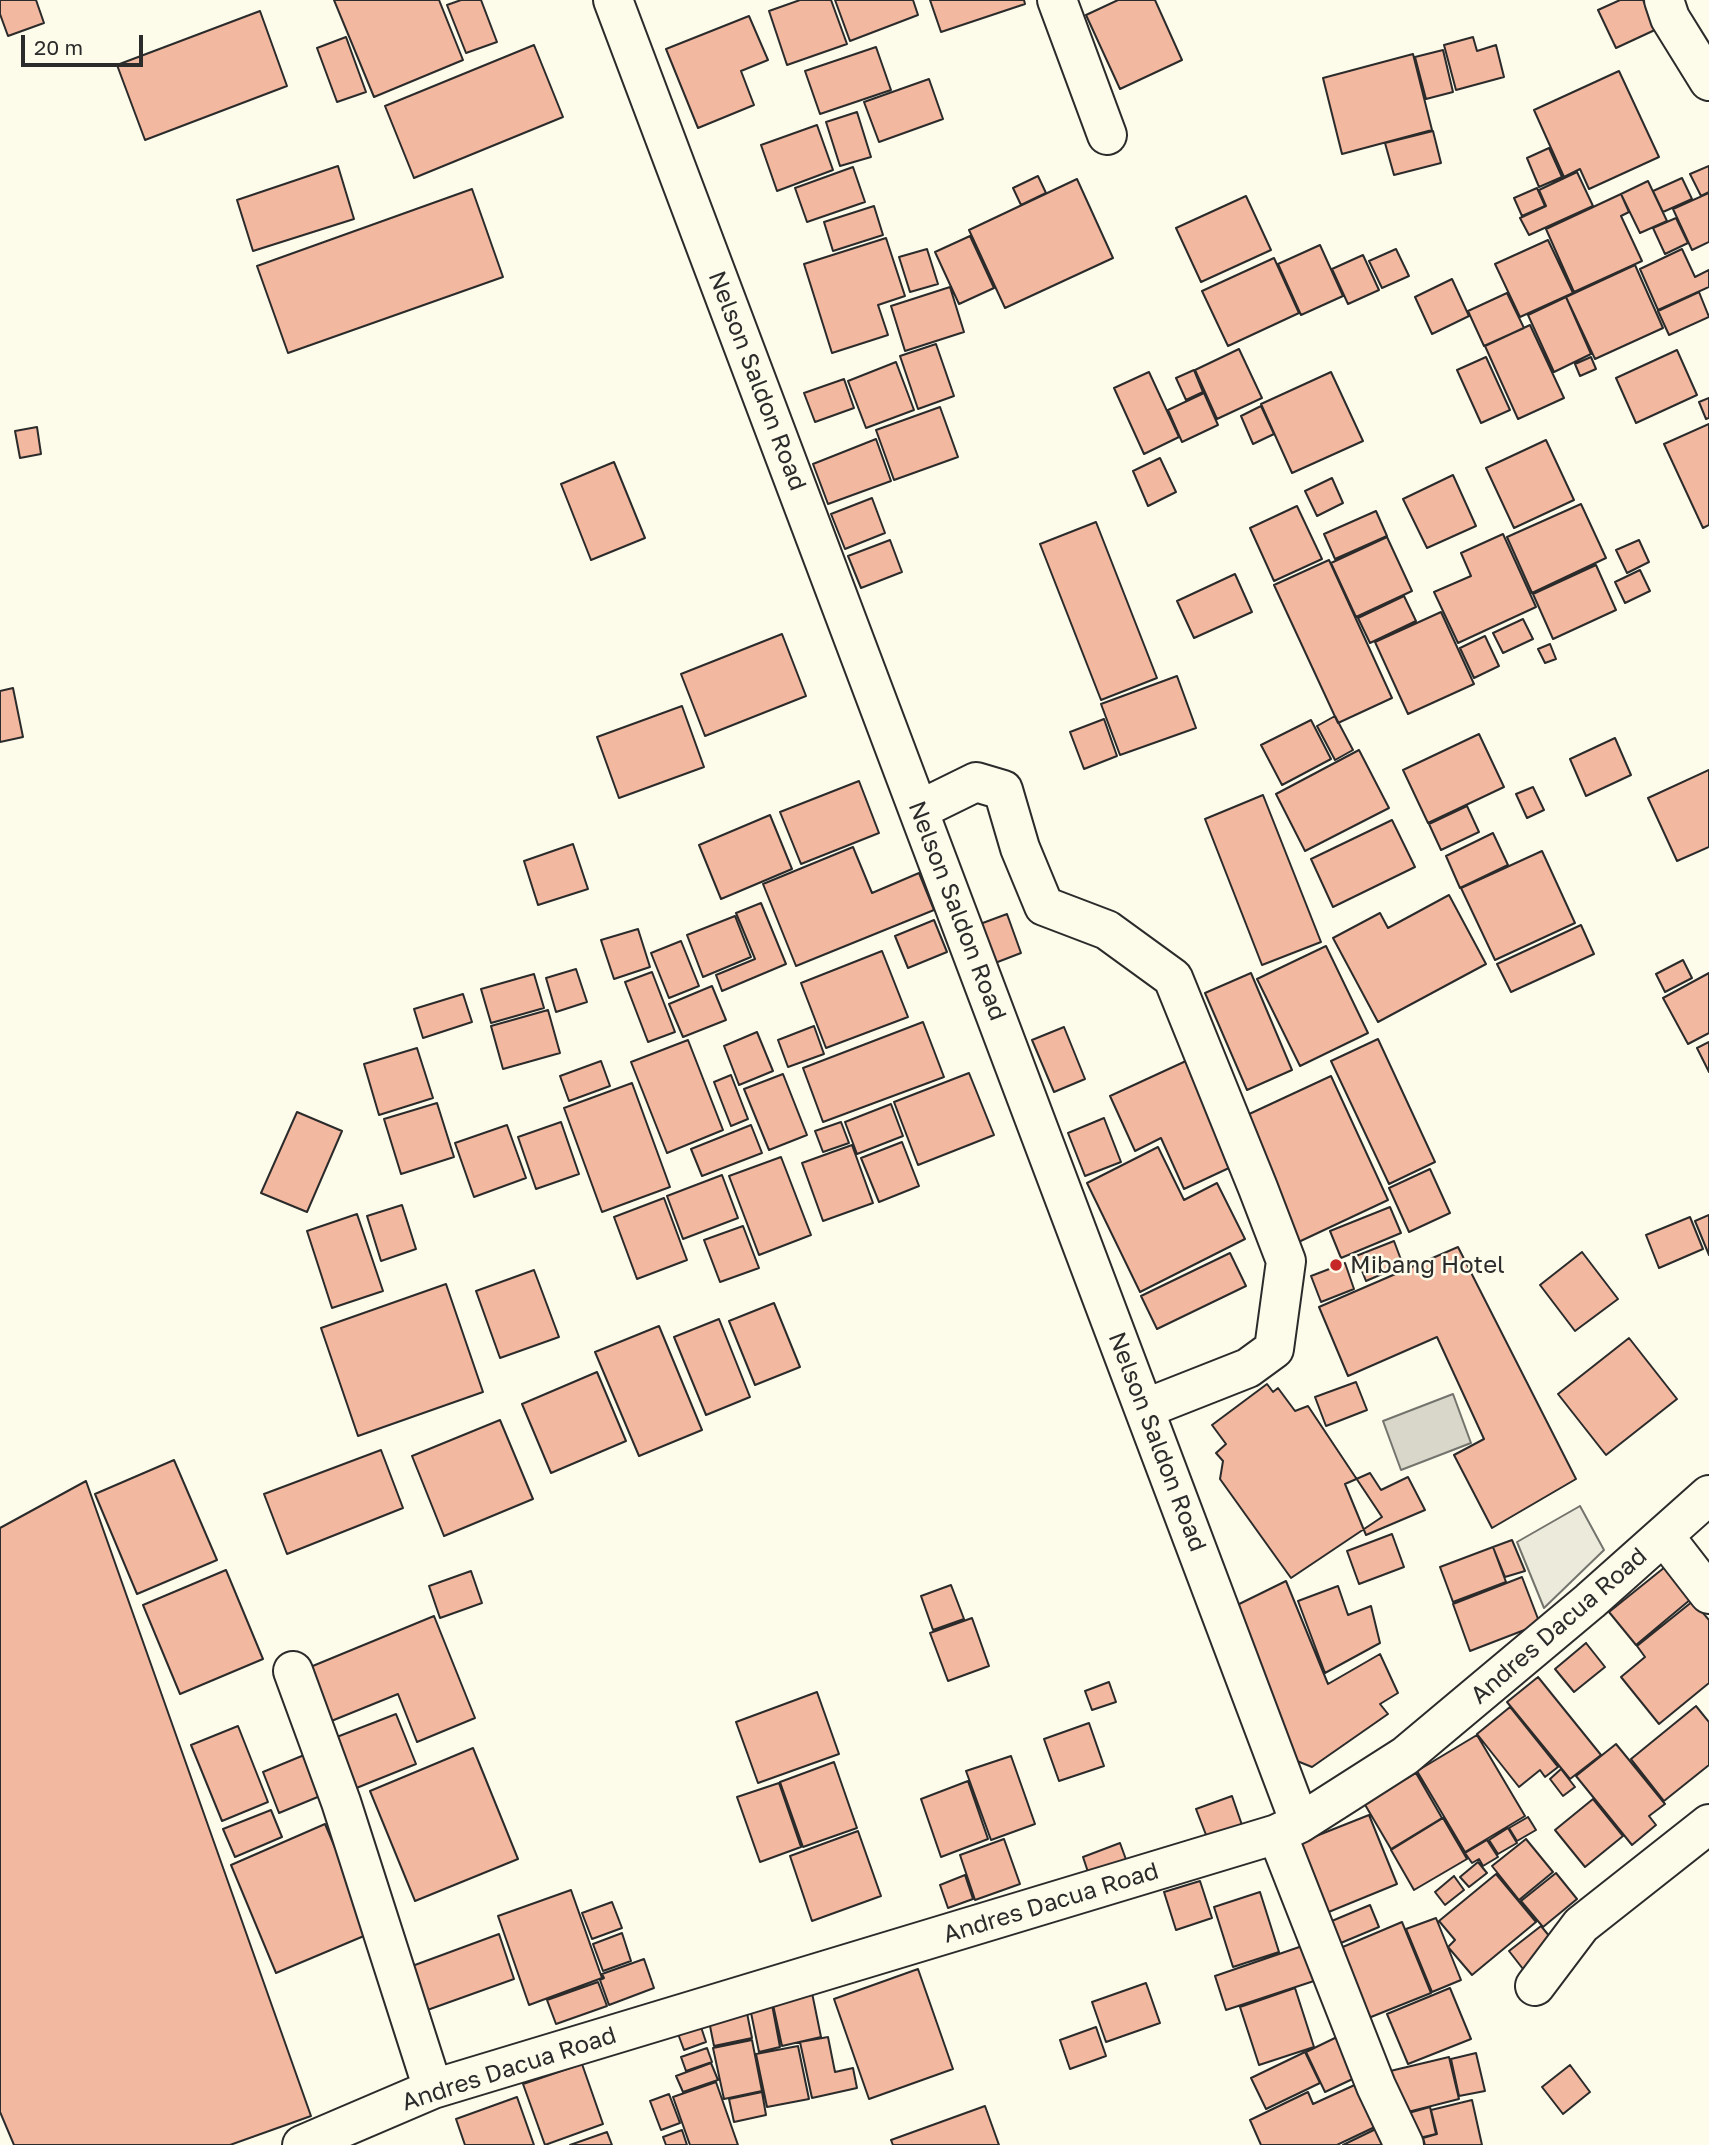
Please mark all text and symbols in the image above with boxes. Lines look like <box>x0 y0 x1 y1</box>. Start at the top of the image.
scale bar <box>24 21 147 65</box>
text: 20 m <box>34 34 83 60</box>
street label: Nelson Saldon Road <box>702 267 812 495</box>
street label: Nelson Saldon Road <box>902 797 1012 1025</box>
place label: Mibang Hotel <box>1350 1251 1505 1279</box>
marker: Mibang Hotel <box>1328 1257 1344 1273</box>
street label: Nelson Saldon Road <box>1102 1328 1212 1556</box>
street label: Andres Dacua Road <box>1465 1542 1653 1710</box>
street label: Andres Dacua Road <box>940 1857 1162 1949</box>
street label: Andres Dacua Road <box>398 2021 620 2117</box>

